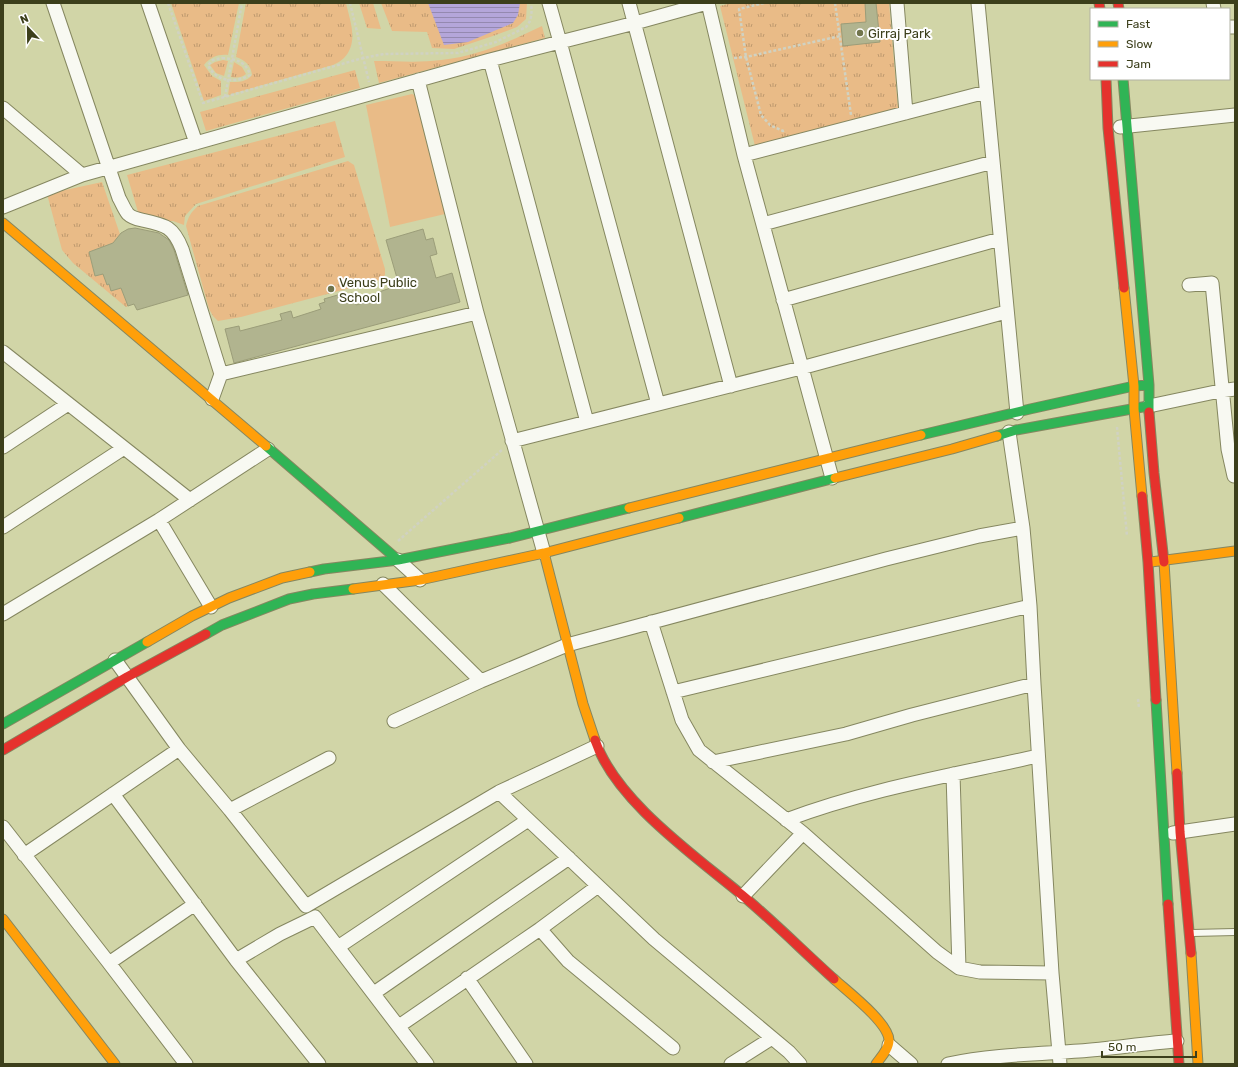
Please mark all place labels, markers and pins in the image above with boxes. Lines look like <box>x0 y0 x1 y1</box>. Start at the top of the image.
place label: Girraj Park <box>868 26 931 41</box>
marker: Girraj Park <box>855 28 865 38</box>
place label: Venus Public School <box>339 275 417 305</box>
marker: Venus Public School <box>326 284 336 294</box>

